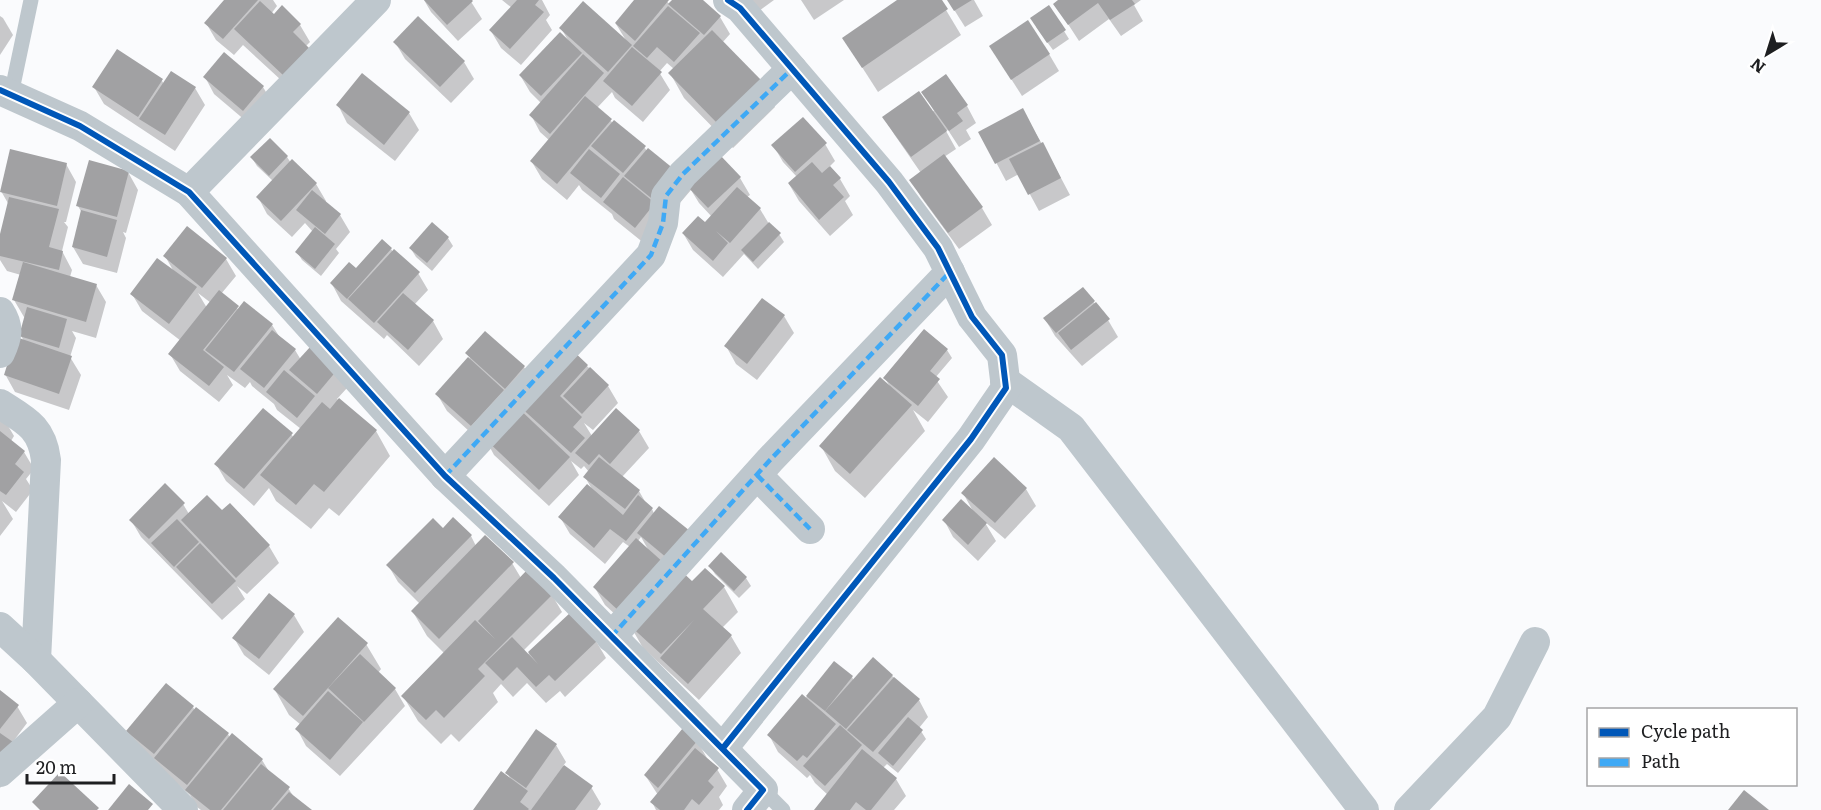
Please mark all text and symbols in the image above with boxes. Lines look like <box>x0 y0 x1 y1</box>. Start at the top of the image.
north arrow <box>1737 24 1797 84</box>
text: N <box>1744 53 1770 80</box>
legend <box>1587 708 1797 786</box>
text: Cycle path <box>1641 717 1730 744</box>
scale bar <box>27 747 114 785</box>
text: Path <box>1641 747 1680 774</box>
text: 20 m <box>36 753 77 780</box>

